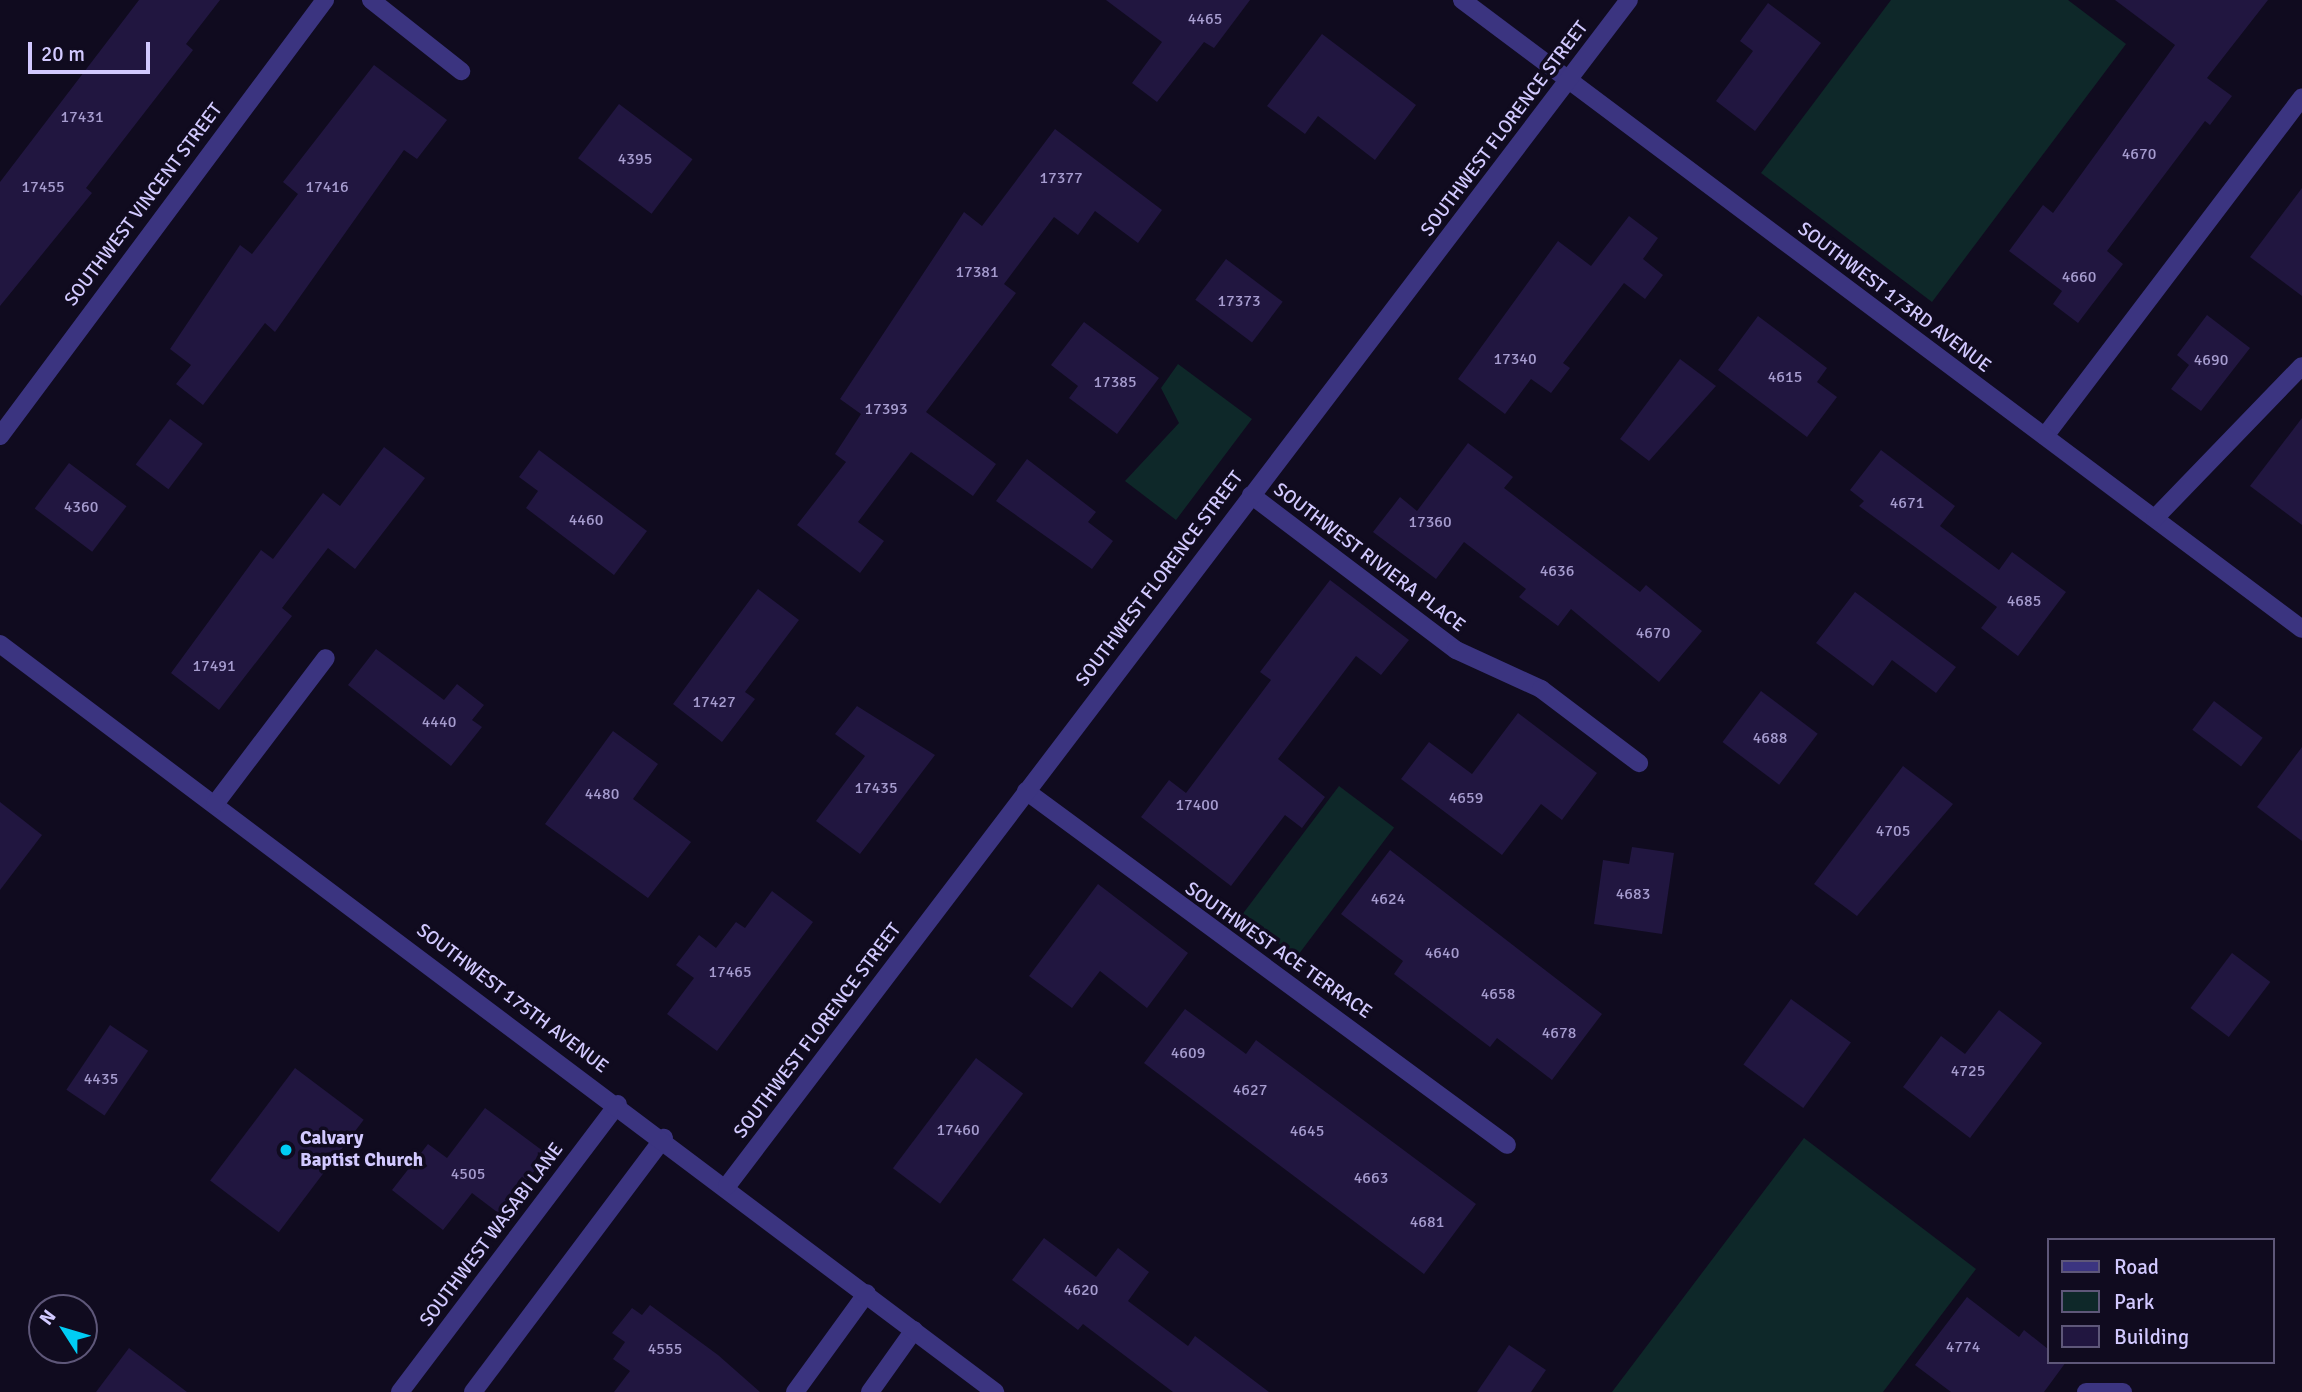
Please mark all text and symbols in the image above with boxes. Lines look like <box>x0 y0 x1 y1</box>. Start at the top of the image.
house number: 4465 <box>1188 9 1222 29</box>
street label: SOUTHWEST FLORENCE STREET <box>1417 17 1593 241</box>
scale bar <box>32 28 154 72</box>
text: 20 m <box>41 41 85 67</box>
street label: SOUTHWEST VINCENT STREET <box>60 99 228 311</box>
house number: 17431 <box>60 107 104 127</box>
house number: 4670 <box>2122 144 2156 164</box>
house number: 4395 <box>618 149 652 169</box>
house number: 17377 <box>1039 168 1083 188</box>
house number: 17455 <box>21 177 65 197</box>
house number: 17416 <box>305 177 349 197</box>
street label: SOUTHWEST 173RD AVENUE <box>1793 218 1995 378</box>
house number: 17381 <box>955 262 999 282</box>
house number: 4660 <box>2062 267 2096 287</box>
house number: 17373 <box>1217 291 1261 311</box>
house number: 17340 <box>1493 349 1537 369</box>
house number: 4690 <box>2194 350 2228 370</box>
house number: 4615 <box>1768 367 1802 387</box>
house number: 17385 <box>1093 372 1137 392</box>
house number: 17393 <box>864 399 908 419</box>
street label: SOUTHWEST FLORENCE STREET <box>1072 467 1248 691</box>
street label: SOUTHWEST RIVIERA PLACE <box>1269 479 1469 637</box>
house number: 4671 <box>1890 493 1924 513</box>
house number: 4360 <box>64 497 98 517</box>
house number: 4460 <box>569 510 603 530</box>
house number: 17360 <box>1408 512 1452 532</box>
house number: 4636 <box>1540 561 1574 581</box>
house number: 4685 <box>2007 591 2041 611</box>
house number: 4670 <box>1636 623 1670 643</box>
house number: 17491 <box>192 656 236 676</box>
house number: 17427 <box>692 692 736 712</box>
house number: 4440 <box>422 712 456 732</box>
house number: 4688 <box>1753 728 1787 748</box>
house number: 17435 <box>854 778 898 798</box>
house number: 4480 <box>585 784 619 804</box>
house number: 4659 <box>1449 788 1483 808</box>
house number: 17400 <box>1175 795 1219 815</box>
house number: 4705 <box>1876 821 1910 841</box>
street label: SOUTHWEST ACE TERRACE <box>1180 878 1376 1024</box>
house number: 4683 <box>1616 884 1650 904</box>
house number: 4624 <box>1371 889 1405 909</box>
street label: SOUTHWEST 175TH AVENUE <box>412 919 612 1079</box>
street label: SOUTHWEST FLORENCE STREET <box>730 919 906 1143</box>
house number: 4640 <box>1425 943 1459 963</box>
house number: 17465 <box>708 962 752 982</box>
house number: 4658 <box>1481 984 1515 1004</box>
house number: 4678 <box>1542 1023 1576 1043</box>
house number: 4609 <box>1171 1043 1205 1063</box>
house number: 4725 <box>1951 1061 1985 1081</box>
house number: 4435 <box>84 1069 118 1089</box>
house number: 4627 <box>1233 1080 1267 1100</box>
house number: 17460 <box>936 1120 980 1140</box>
house number: 4645 <box>1290 1121 1324 1141</box>
place label: Calvary Baptist Church <box>300 1128 423 1172</box>
street label: SOUTHWEST WASABI LANE <box>415 1139 569 1331</box>
marker: Calvary Baptist Church <box>278 1142 294 1158</box>
house number: 4505 <box>451 1164 485 1184</box>
house number: 4663 <box>1354 1168 1388 1188</box>
house number: 4681 <box>1410 1212 1444 1232</box>
legend <box>2046 1238 2274 1364</box>
text: Road <box>2114 1254 2159 1280</box>
house number: 4620 <box>1064 1280 1098 1300</box>
text: Park <box>2114 1289 2154 1315</box>
north arrow <box>28 1294 98 1364</box>
text: N <box>34 1305 61 1330</box>
text: Building <box>2114 1324 2189 1350</box>
house number: 4774 <box>1946 1337 1980 1357</box>
house number: 4555 <box>648 1339 682 1359</box>

